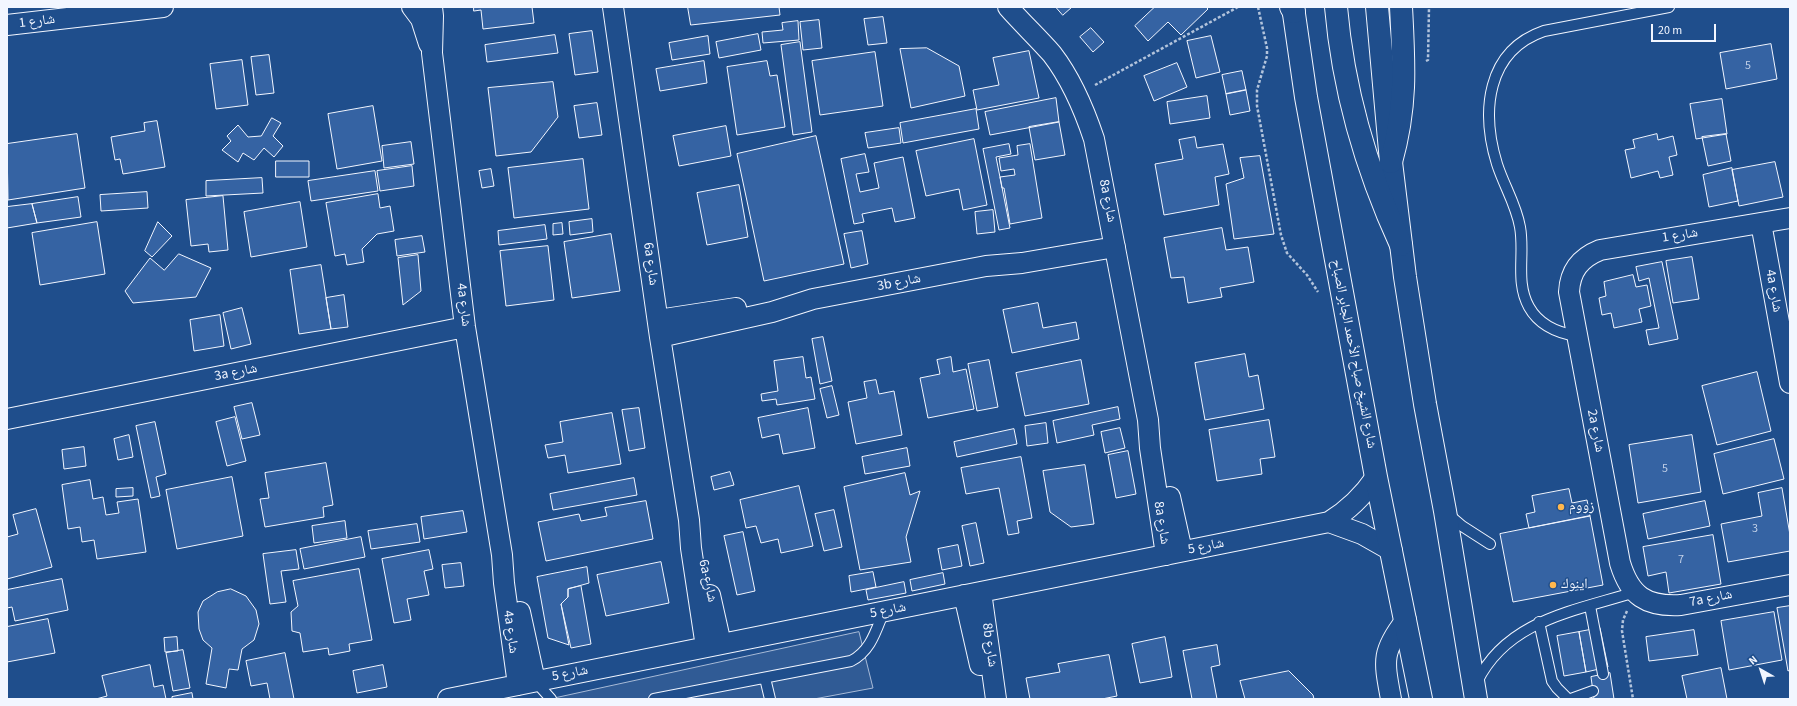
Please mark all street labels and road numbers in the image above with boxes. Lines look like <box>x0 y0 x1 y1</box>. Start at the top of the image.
street label: شارع 1 <box>18 11 56 33</box>
street label: 8a شارع <box>1095 178 1119 224</box>
street label: شارع 1 <box>1661 225 1699 247</box>
street label: 6a شارع <box>639 241 661 287</box>
street label: شارع الشيخ صباح الأحمد الجابر الصباح <box>1326 258 1380 450</box>
street label: 4a شارع <box>1761 268 1785 314</box>
street label: 3b شارع <box>876 271 922 295</box>
street label: 4a شارع <box>452 282 474 328</box>
street label: 3a شارع <box>213 361 259 385</box>
street label: 2a شارع <box>1583 408 1607 454</box>
street label: 8a شارع <box>1149 500 1173 546</box>
street label: شارع 5 <box>1187 535 1225 559</box>
street label: 6a شارع <box>694 558 720 604</box>
street label: 7a شارع <box>1688 587 1734 611</box>
street label: شارع 5 <box>869 599 907 623</box>
street label: 4a شارع <box>499 609 521 655</box>
street label: 8b شارع <box>978 622 1000 668</box>
street label: شارع 5 <box>551 662 589 686</box>

